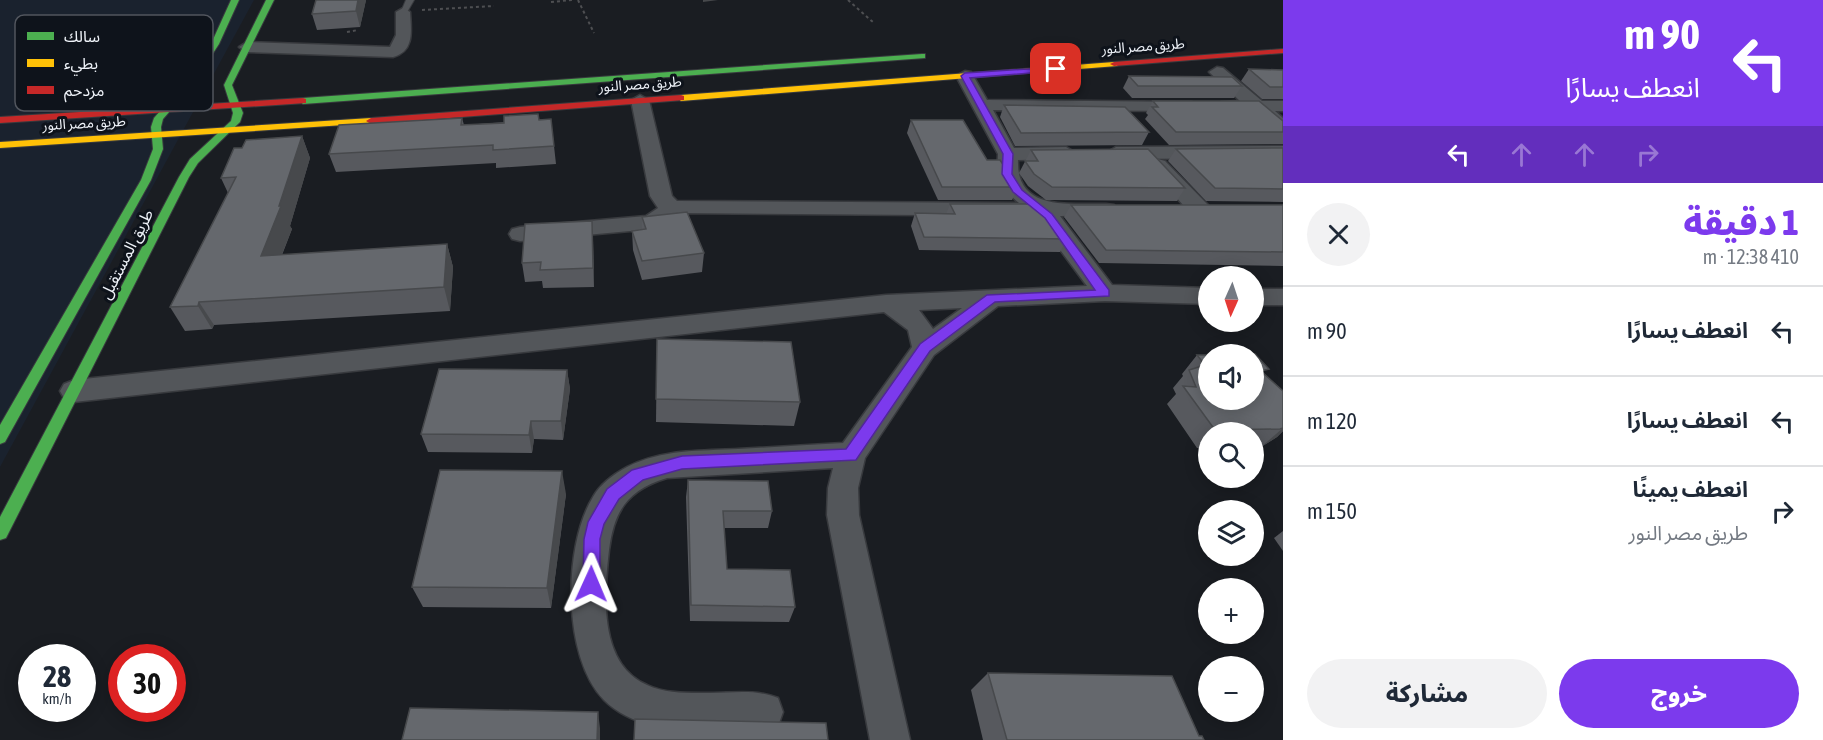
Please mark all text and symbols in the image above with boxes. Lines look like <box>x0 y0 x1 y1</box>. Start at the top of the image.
text: 90 m <box>1625 10 1700 58</box>
legend <box>15 15 213 111</box>
icon: left <box>1721 24 1799 102</box>
text: سالك <box>64 27 100 45</box>
street label: طريق مصر النور <box>1100 35 1185 59</box>
pin <box>1030 43 1081 94</box>
icon: arrive <box>1039 52 1072 85</box>
text: بطيء <box>64 54 98 76</box>
text: انعطف يسارًا <box>1565 72 1700 103</box>
street label: طريق مصر النور <box>597 73 682 97</box>
text: مزدحم <box>64 81 104 103</box>
street label: طريق مصر النور <box>41 113 126 135</box>
icon: left <box>1442 138 1475 171</box>
icon: ahead <box>1505 138 1538 171</box>
icon: ahead <box>1568 138 1601 171</box>
icon: right <box>1631 138 1664 171</box>
text: 1 دقيقة <box>1683 201 1799 243</box>
button: close <box>1307 203 1370 266</box>
street label: طريق المستقبل <box>96 206 158 303</box>
text: 410 m · 12:38 <box>1703 245 1799 268</box>
north arrow <box>1198 266 1264 332</box>
map controls <box>1198 266 1264 722</box>
icon: left <box>1766 315 1799 348</box>
text: انعطف يسارًا <box>1627 317 1748 343</box>
text: 90 m <box>1307 318 1347 344</box>
button: sound <box>1198 344 1264 410</box>
icon: left <box>1766 405 1799 438</box>
text: انعطف يسارًا <box>1627 407 1748 433</box>
text: 120 m <box>1307 408 1357 434</box>
button: search <box>1198 422 1264 488</box>
text: انعطف يمينًا <box>1632 476 1748 502</box>
icon: right <box>1766 495 1799 528</box>
text: 150 m <box>1307 498 1357 524</box>
button: layers <box>1198 500 1264 566</box>
text: طريق مصر النور <box>1629 521 1748 544</box>
position arrow <box>559 552 623 616</box>
button: + <box>1198 578 1264 644</box>
speed limit sign: 30 <box>108 644 186 722</box>
button: − <box>1198 656 1264 722</box>
text: 28 <box>43 659 71 693</box>
button: مشاركة <box>1307 659 1547 728</box>
button: خروج <box>1559 659 1799 728</box>
text: km/h <box>42 690 72 707</box>

